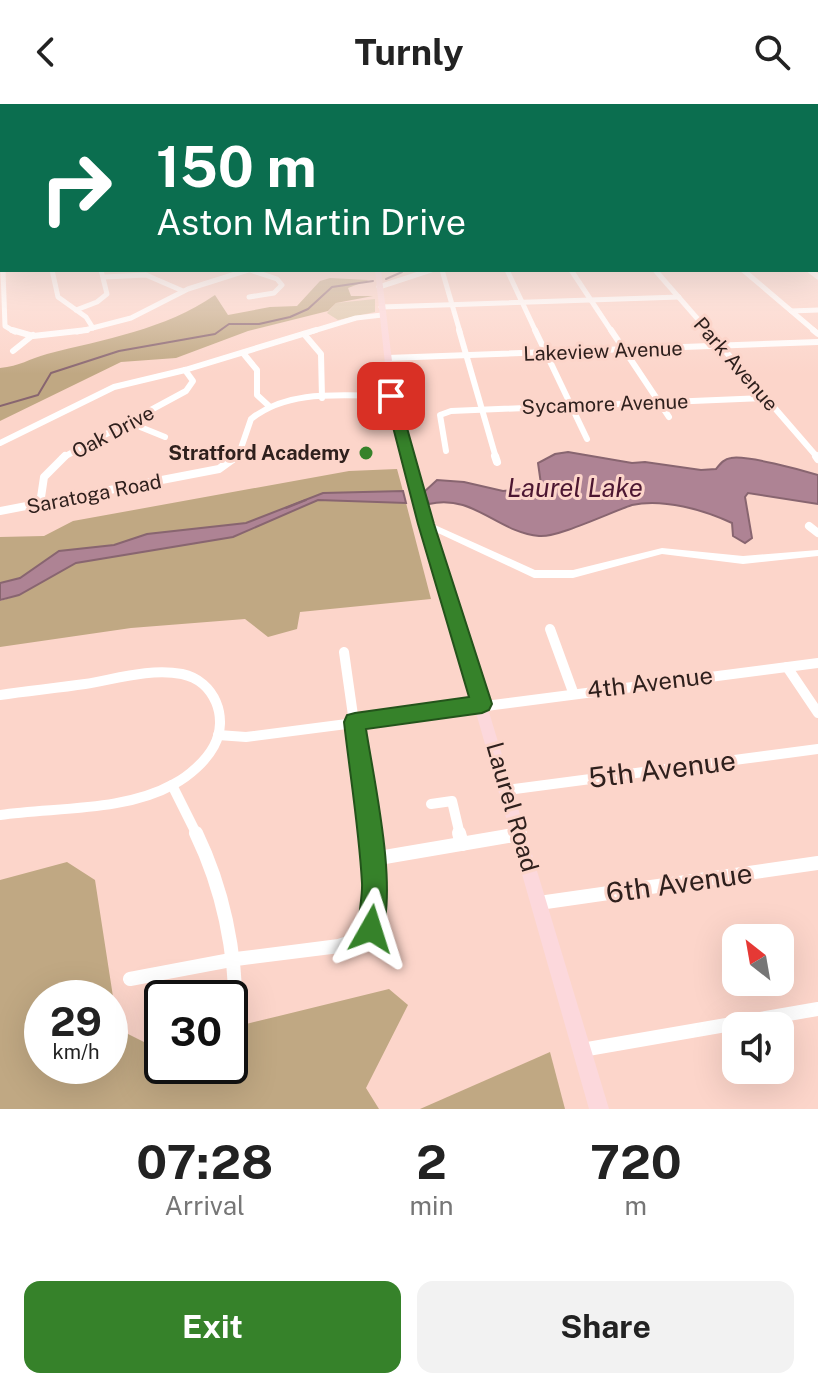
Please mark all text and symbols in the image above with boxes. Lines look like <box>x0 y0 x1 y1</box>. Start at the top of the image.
icon: back <box>24 30 68 74</box>
icon: search <box>750 30 794 74</box>
text: Turnly <box>355 31 463 73</box>
text: 150 m <box>156 134 317 200</box>
icon: right <box>24 136 128 240</box>
text: Aston Martin Drive <box>156 201 466 243</box>
street label: Park Avenue <box>689 312 783 416</box>
street label: Lakeview Avenue <box>523 336 683 366</box>
pin <box>357 362 425 430</box>
icon: arrive <box>369 374 413 418</box>
street label: Sycamore Avenue <box>521 389 689 419</box>
street label: Oak Drive <box>68 400 158 464</box>
place label: Stratford Academy <box>168 441 350 465</box>
marker: Stratford Academy <box>357 444 375 462</box>
street label: Saratoga Road <box>25 469 163 519</box>
water label: Laurel Lake <box>507 472 643 503</box>
street label: 4th Avenue <box>585 660 714 704</box>
street label: Laurel Road <box>481 739 545 875</box>
street label: 5th Avenue <box>587 743 737 794</box>
street label: 6th Avenue <box>604 856 754 909</box>
position arrow <box>329 887 413 971</box>
north arrow <box>722 924 794 996</box>
map controls <box>722 924 794 1084</box>
speed limit sign: 30 <box>144 980 248 1084</box>
text: 29 <box>50 998 102 1045</box>
button: sound <box>722 1012 794 1084</box>
text: km/h <box>52 1040 100 1064</box>
text: 07:28 <box>136 1133 273 1190</box>
text: 2 <box>416 1133 447 1190</box>
text: 720 <box>590 1133 682 1190</box>
text: Arrival <box>165 1190 245 1221</box>
text: min <box>410 1190 454 1221</box>
text: m <box>625 1190 647 1221</box>
button: Exit <box>24 1281 401 1373</box>
button: Share <box>417 1281 794 1373</box>

